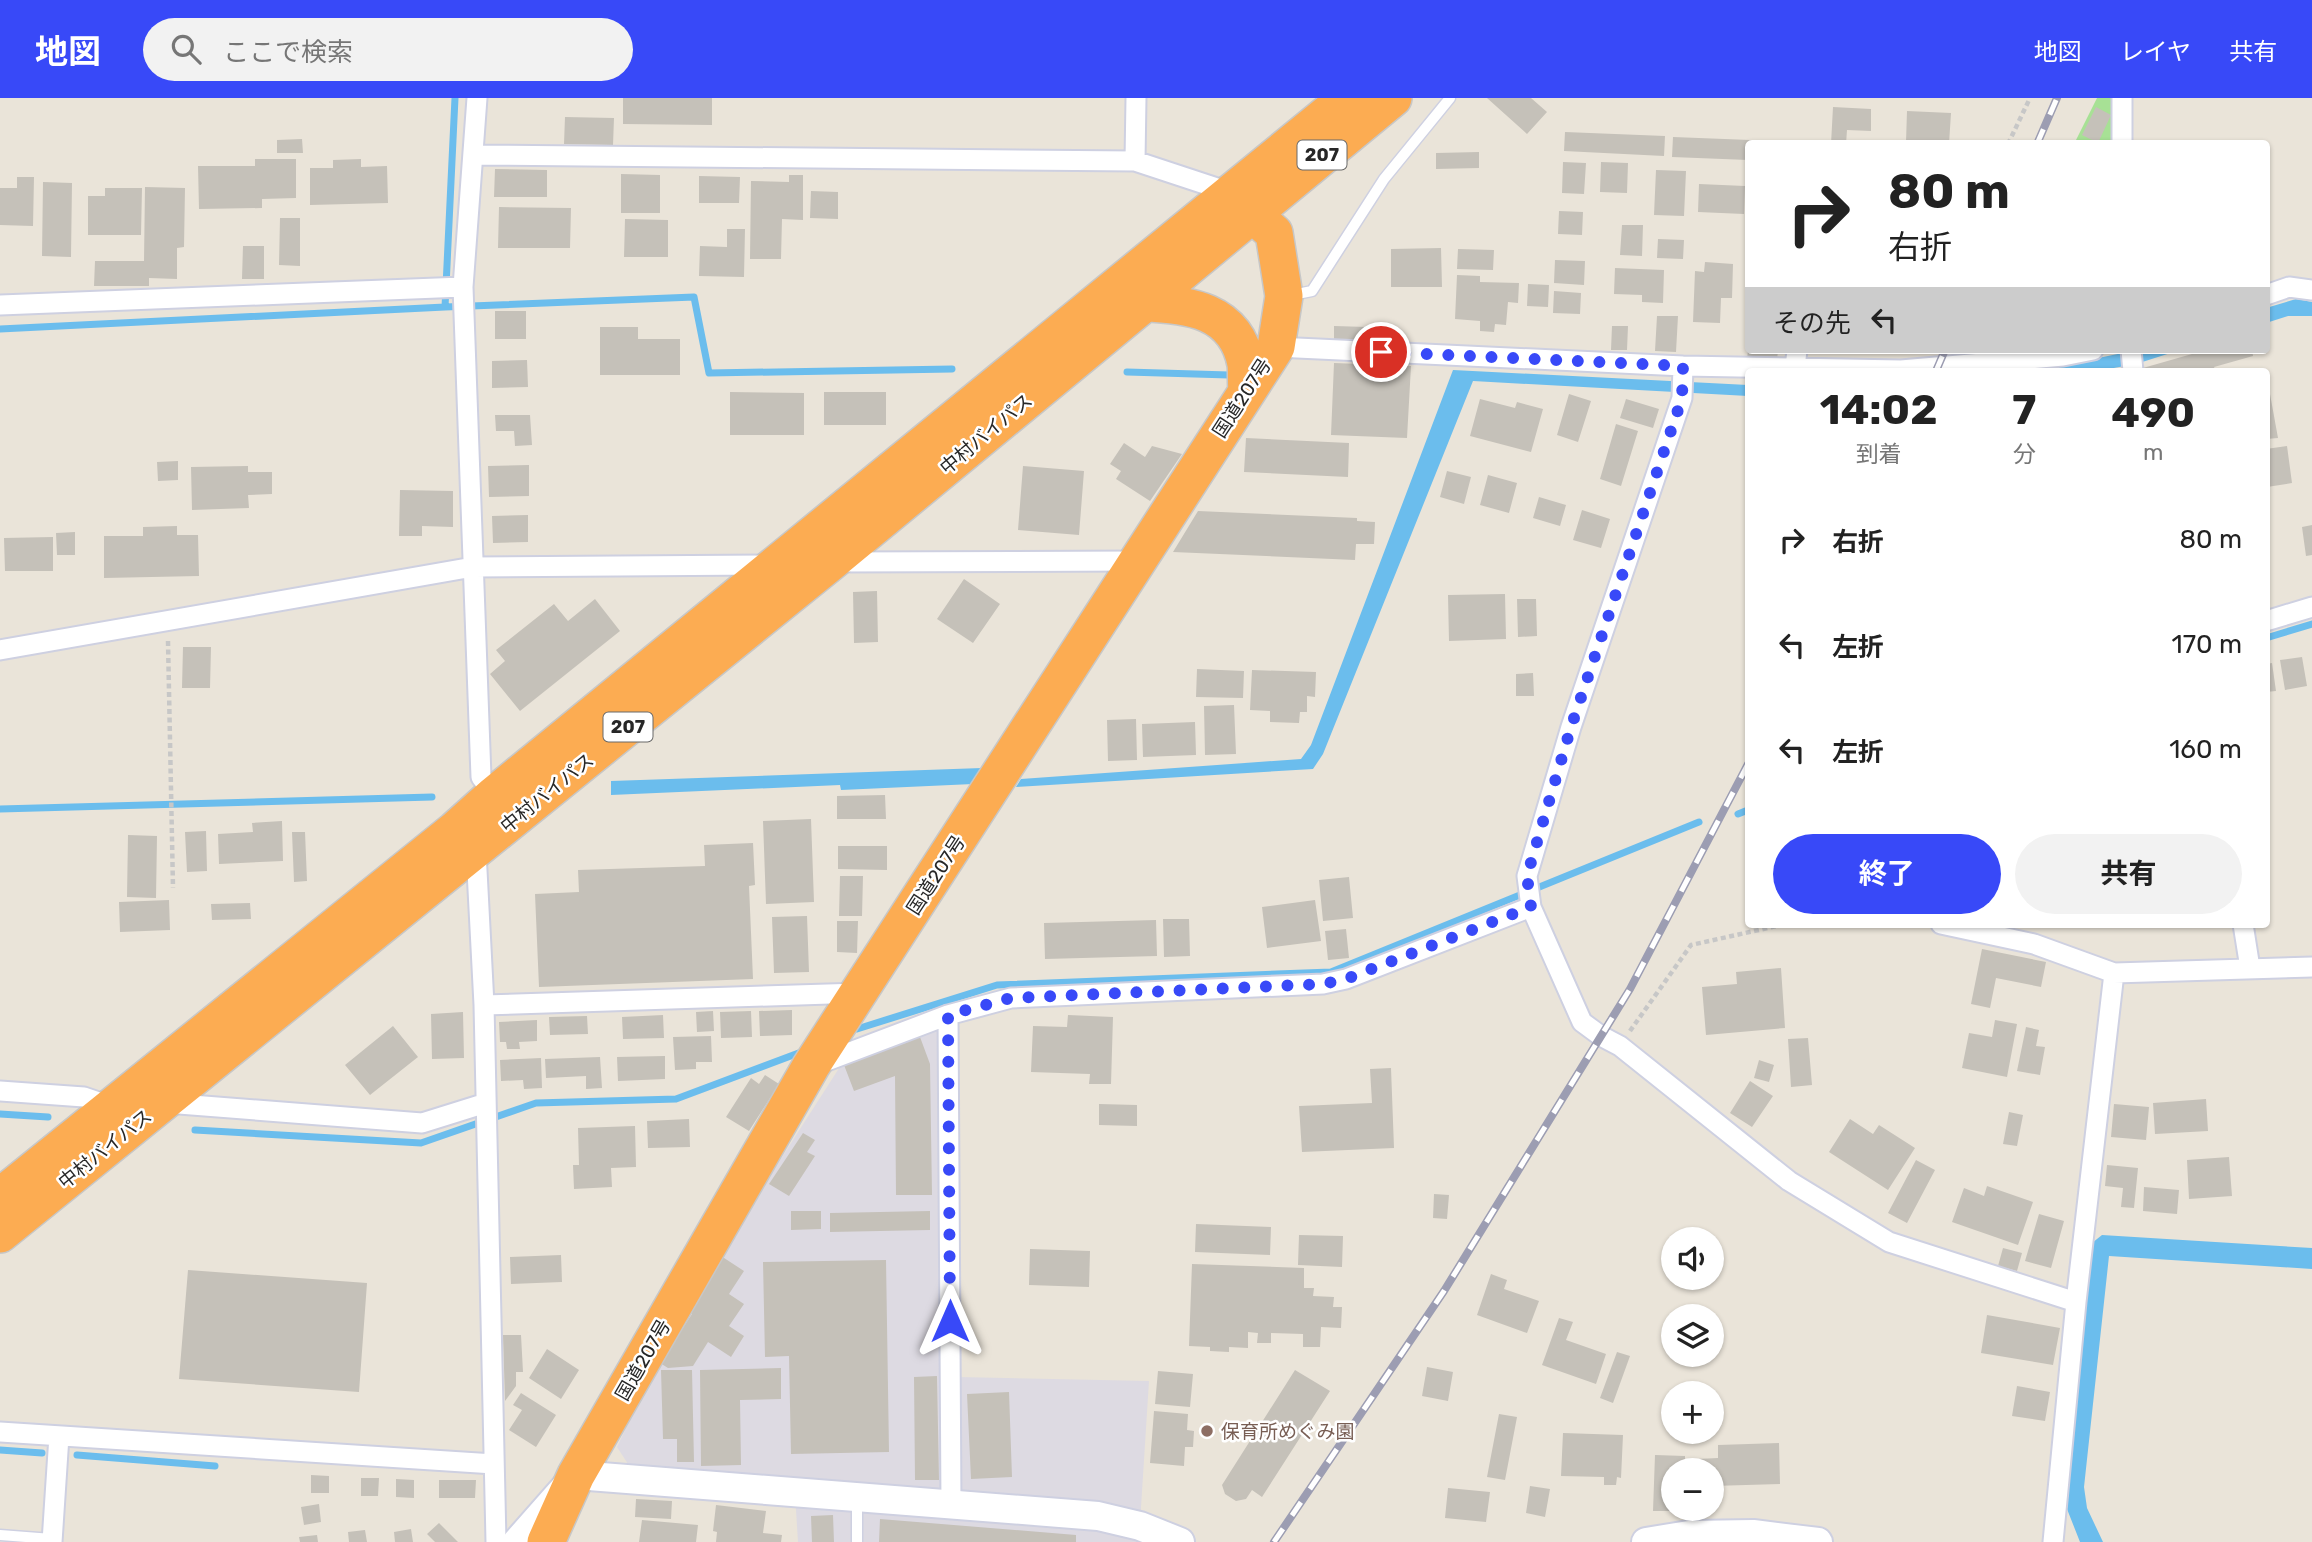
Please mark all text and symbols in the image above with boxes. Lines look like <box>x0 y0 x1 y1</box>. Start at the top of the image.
search box <box>143 18 633 81</box>
icon: search <box>167 30 205 68</box>
text: 地図 <box>35 32 101 71</box>
text: ここで検索 <box>223 37 353 68</box>
text: 地図 <box>2034 38 2082 66</box>
text: レイヤ <box>2120 38 2191 66</box>
text: 共有 <box>2229 38 2277 66</box>
road number: 207 <box>1298 140 1346 170</box>
text: 80 m <box>1888 162 2010 220</box>
icon: right <box>1773 168 1864 259</box>
text: 右折 <box>1888 228 1952 266</box>
icon: left <box>1865 301 1903 339</box>
text: その先 <box>1773 308 1851 339</box>
pin <box>1351 322 1411 382</box>
icon: arrive <box>1362 333 1400 371</box>
street label: 国道207号 <box>1208 354 1276 442</box>
text: 14:02 <box>1820 385 1937 435</box>
text: 7 <box>2012 385 2036 435</box>
text: 490 <box>2111 388 2195 438</box>
street label: 中村バイパス <box>935 389 1037 479</box>
text: m <box>2143 438 2163 466</box>
text: 到着 <box>1856 440 1902 468</box>
text: 分 <box>2013 440 2036 468</box>
icon: right <box>1773 521 1811 559</box>
text: 80 m <box>2179 524 2242 555</box>
text: 右折 <box>1832 527 1884 558</box>
icon: left <box>1773 626 1811 664</box>
text: 170 m <box>2172 629 2242 660</box>
text: 左折 <box>1832 632 1884 663</box>
road number: 207 <box>604 712 652 742</box>
icon: left <box>1773 731 1811 769</box>
text: 160 m <box>2169 734 2242 765</box>
text: 左折 <box>1832 737 1884 768</box>
street label: 中村バイパス <box>496 748 598 838</box>
street label: 国道207号 <box>902 831 970 919</box>
button: 終了 <box>1773 834 2001 914</box>
button: 共有 <box>2015 834 2242 914</box>
street label: 中村バイパス <box>54 1104 156 1194</box>
map controls <box>1661 1227 1724 1521</box>
button: sound <box>1661 1227 1724 1290</box>
position arrow <box>913 1284 987 1358</box>
button: layers <box>1661 1304 1724 1367</box>
street label: 国道207号 <box>611 1315 675 1405</box>
button: + <box>1661 1381 1724 1444</box>
place label: 保育所めぐみ園 <box>1221 1420 1355 1443</box>
marker: 保育所めぐみ園 <box>1199 1423 1215 1439</box>
button: − <box>1661 1458 1724 1521</box>

